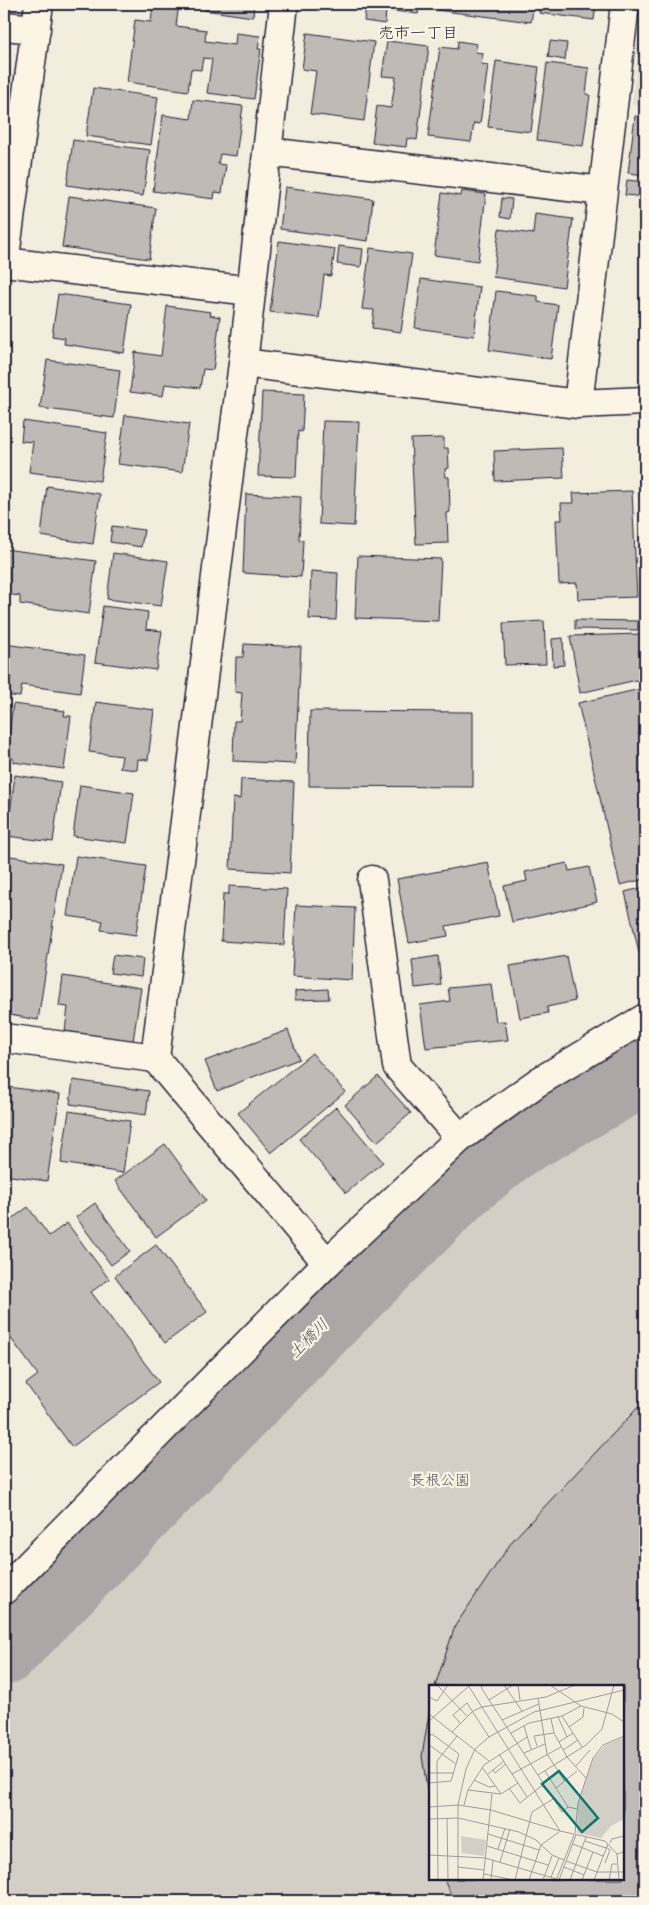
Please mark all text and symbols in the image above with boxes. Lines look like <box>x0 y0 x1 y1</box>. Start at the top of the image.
district label: 売市一丁目 <box>378 23 458 44</box>
water label: 土橋川 <box>285 1315 333 1363</box>
park label: 長根公園 <box>410 1471 470 1491</box>
inset map <box>429 1685 624 1880</box>

